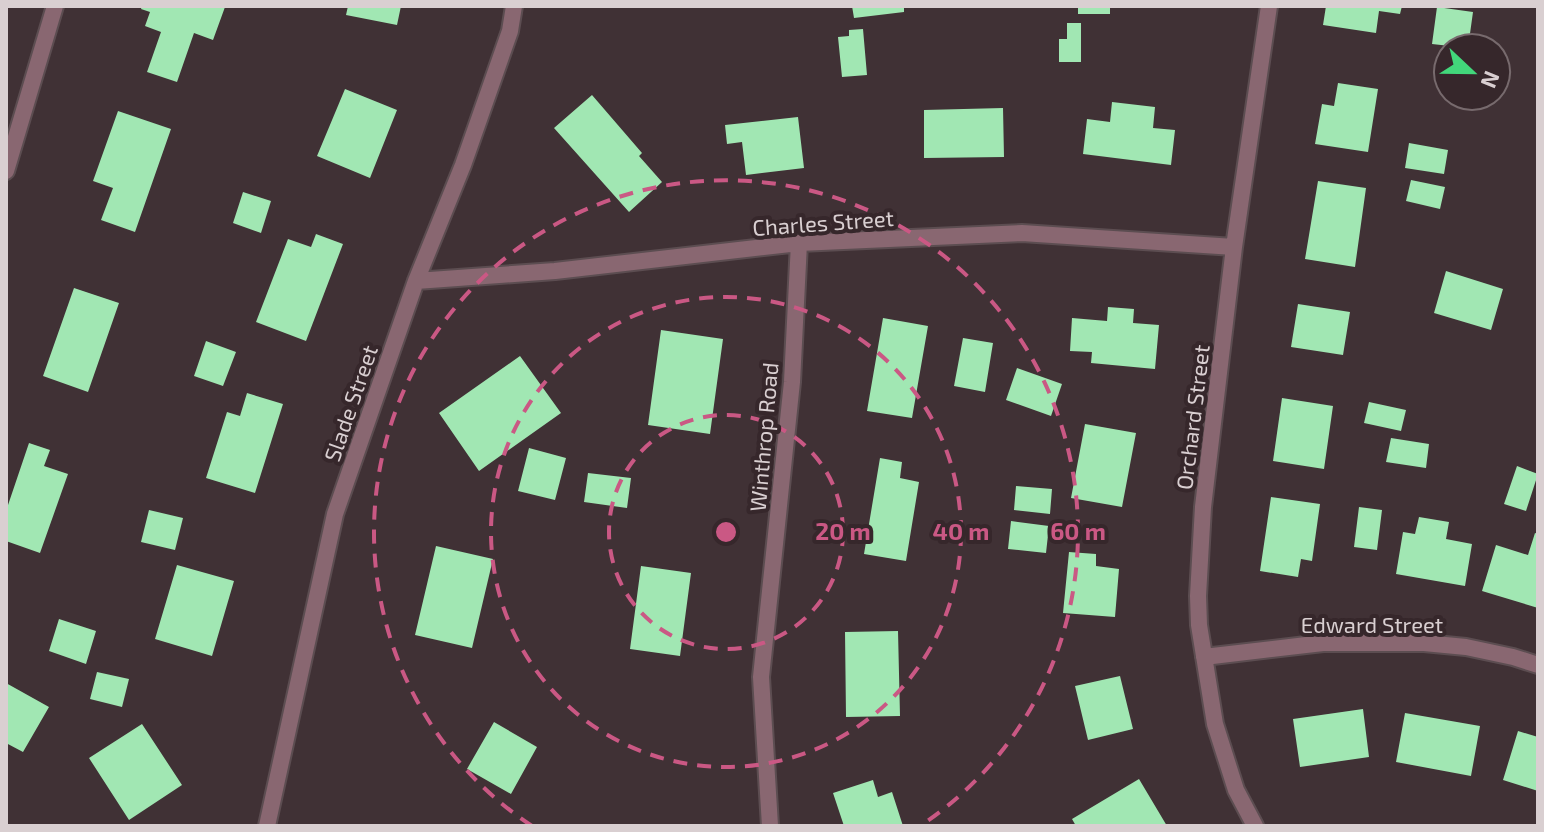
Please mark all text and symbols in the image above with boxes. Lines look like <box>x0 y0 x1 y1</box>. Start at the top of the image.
north arrow <box>1432 32 1512 112</box>
text: N <box>1476 68 1507 92</box>
street label: Charles Street <box>751 204 895 240</box>
street label: Slade Street <box>318 341 382 465</box>
street label: Orchard Street <box>1170 343 1214 491</box>
street label: Winthrop Road <box>744 361 782 513</box>
text: 20 m <box>815 516 871 545</box>
text: 40 m <box>933 516 989 545</box>
text: 60 m <box>1050 516 1106 545</box>
centre of rings <box>712 518 740 546</box>
street label: Edward Street <box>1301 611 1443 637</box>

